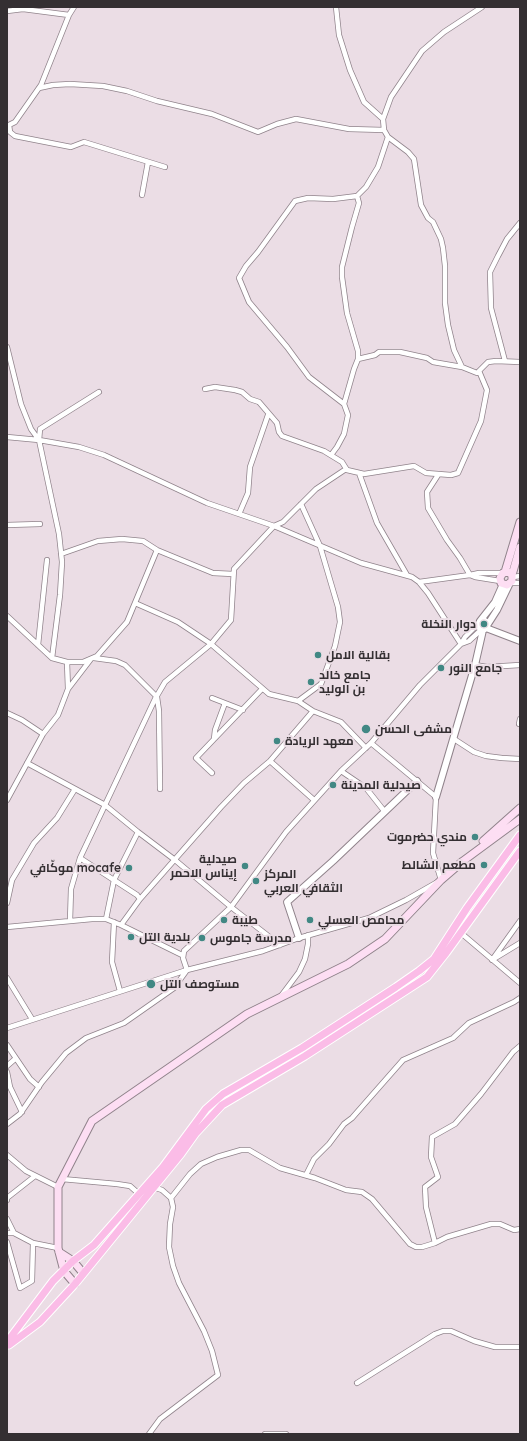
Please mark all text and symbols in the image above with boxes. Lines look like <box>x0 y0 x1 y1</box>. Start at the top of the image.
place label: دوار النخلة <box>421 617 476 631</box>
marker: دوار النخلة <box>479 619 489 629</box>
place label: بقالية الامل <box>326 648 390 662</box>
marker: بقالية الامل <box>313 650 323 660</box>
place label: جامع النور <box>449 661 502 675</box>
marker: جامع النور <box>436 663 446 673</box>
place label: جامع خالد بن الوليد <box>319 668 371 696</box>
marker: جامع خالد بن الوليد <box>306 677 316 687</box>
place label: مشفى الحسن <box>375 722 452 736</box>
marker: مشفى الحسن <box>360 723 372 735</box>
place label: معهد الريادة <box>285 734 354 748</box>
marker: معهد الريادة <box>272 736 282 746</box>
place label: صيدلية المدينة <box>341 778 421 792</box>
marker: صيدلية المدينة <box>328 780 338 790</box>
place label: مندي حضرموت <box>387 830 467 844</box>
marker: مندي حضرموت <box>470 832 480 842</box>
place label: صيدلية إيناس الاحمر <box>170 852 237 880</box>
place label: مطعم الشالط <box>402 858 476 872</box>
marker: مطعم الشالط <box>479 860 489 870</box>
place label: موكّافي mocafe <box>30 861 121 875</box>
marker: صيدلية إيناس الاحمر <box>240 861 250 871</box>
marker: موكّافي mocafe <box>124 863 134 873</box>
place label: المركز الثقافي العربي <box>264 867 343 895</box>
marker: المركز الثقافي العربي <box>251 876 261 886</box>
place label: طيبة <box>232 913 258 927</box>
place label: محامص العسلي <box>318 913 404 927</box>
marker: طيبة <box>219 915 229 925</box>
marker: محامص العسلي <box>305 915 315 925</box>
place label: بلدية التل <box>139 930 190 944</box>
place label: مدرسة جاموس <box>210 931 292 945</box>
marker: بلدية التل <box>126 932 136 942</box>
marker: مدرسة جاموس <box>197 933 207 943</box>
place label: مستوصف التل <box>160 977 240 991</box>
marker: مستوصف التل <box>145 978 157 990</box>

